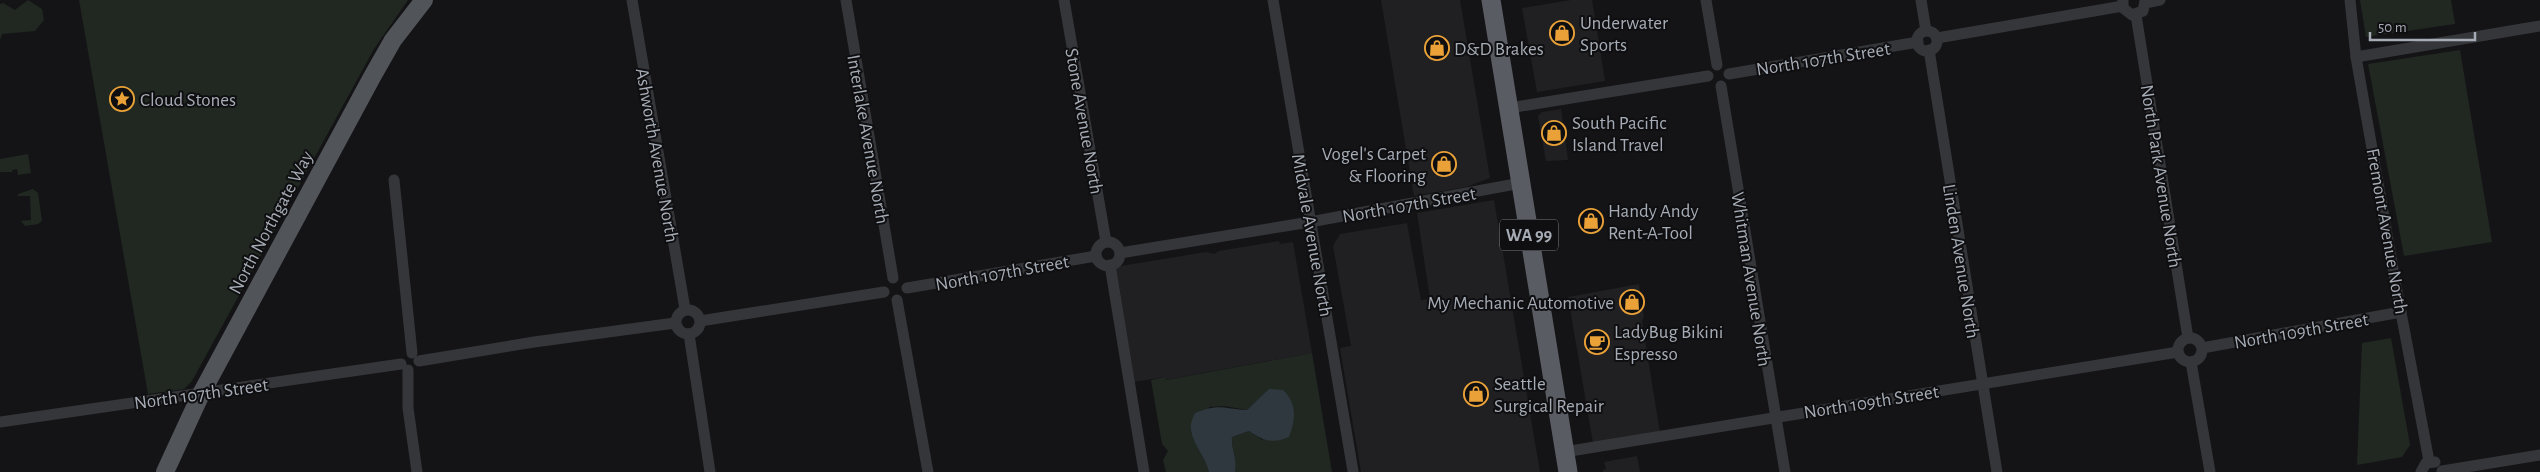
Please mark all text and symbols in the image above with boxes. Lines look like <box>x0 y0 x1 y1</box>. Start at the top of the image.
scale bar <box>2370 10 2475 42</box>
place label: Underwater Sports <box>1580 14 1668 55</box>
shop icon: Underwater Sports <box>1549 20 1575 46</box>
text: 50 m <box>2378 20 2407 35</box>
shop icon: D&D Brakes <box>1424 35 1450 61</box>
place label: D&D Brakes <box>1454 40 1544 59</box>
street label: North 107th Street <box>1755 40 1892 79</box>
street label: Stone Avenue North <box>1061 47 1106 196</box>
street label: Interlake Avenue North <box>843 53 892 225</box>
street label: Ashworth Avenue North <box>632 67 681 244</box>
street label: North Park Avenue North <box>2137 83 2184 269</box>
place icon: Cloud Stones <box>109 86 135 112</box>
place label: Cloud Stones <box>140 91 236 110</box>
place label: South Pacific Island Travel <box>1572 114 1667 155</box>
shop icon: South Pacific Island Travel <box>1541 120 1567 146</box>
place label: Vogel's Carpet & Flooring <box>1322 145 1427 186</box>
street label: Fremont Avenue North <box>2363 147 2410 316</box>
street label: North Northgate Way <box>226 148 317 297</box>
shop icon: Vogel's Carpet & Flooring <box>1431 151 1457 177</box>
street label: Midvale Avenue North <box>1288 152 1335 318</box>
street label: Linden Avenue North <box>1939 183 1982 340</box>
street label: North 107th Street <box>1341 184 1478 227</box>
street label: Whitman Avenue North <box>1727 191 1774 368</box>
place label: Handy Andy Rent-A-Tool <box>1608 202 1699 243</box>
shop icon: Handy Andy Rent-A-Tool <box>1578 208 1604 234</box>
road number: WA 99 <box>1500 220 1558 250</box>
street label: North 107th Street <box>934 252 1071 295</box>
shop icon: My Mechanic Automotive <box>1619 289 1645 315</box>
place label: My Mechanic Automotive <box>1427 294 1614 313</box>
street label: North 109th Street <box>2233 310 2370 353</box>
place label: LadyBug Bikini Espresso <box>1614 323 1723 364</box>
cafe icon: LadyBug Bikini Espresso <box>1584 329 1610 355</box>
place label: Seattle Surgical Repair <box>1494 375 1604 416</box>
street label: North 107th Street <box>133 376 269 413</box>
shop icon: Seattle Surgical Repair <box>1463 381 1489 407</box>
street label: North 109th Street <box>1802 382 1940 423</box>

